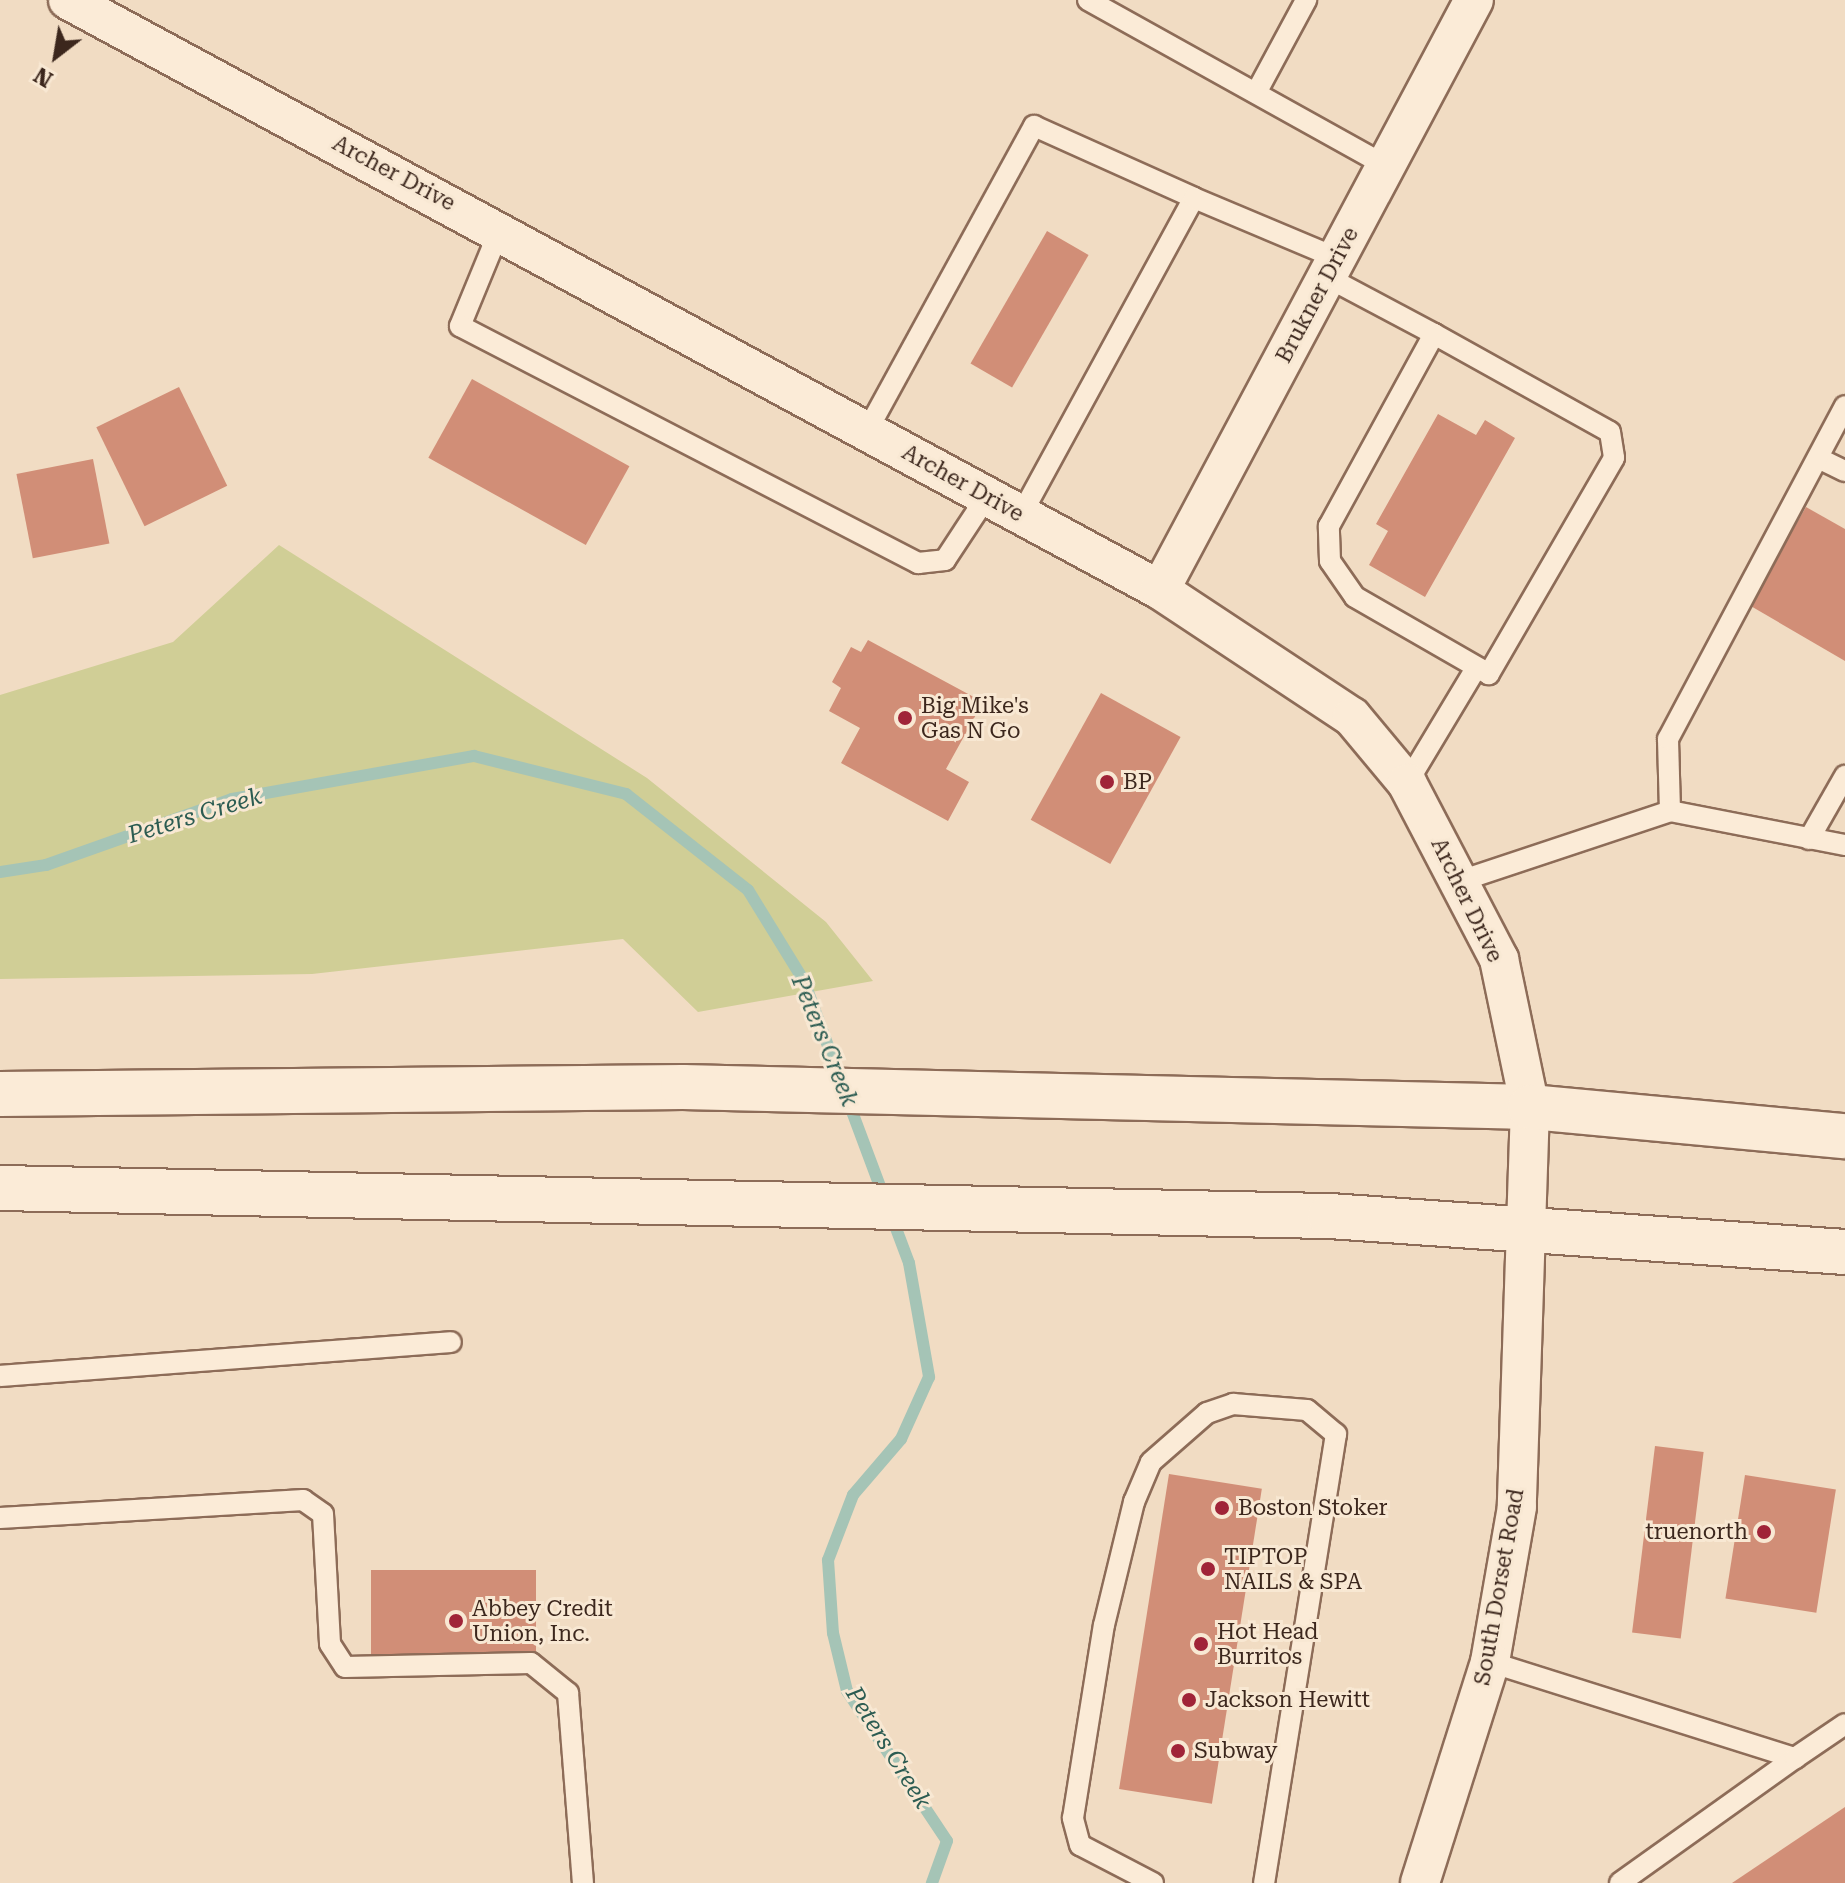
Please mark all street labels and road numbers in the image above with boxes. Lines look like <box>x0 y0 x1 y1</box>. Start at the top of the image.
street label: Archer Drive <box>328 130 460 216</box>
street label: Brukner Drive <box>1270 223 1364 367</box>
street label: Archer Drive <box>898 439 1028 527</box>
street label: Archer Drive <box>1426 834 1508 966</box>
street label: South Dorset Road <box>1469 1487 1529 1687</box>

